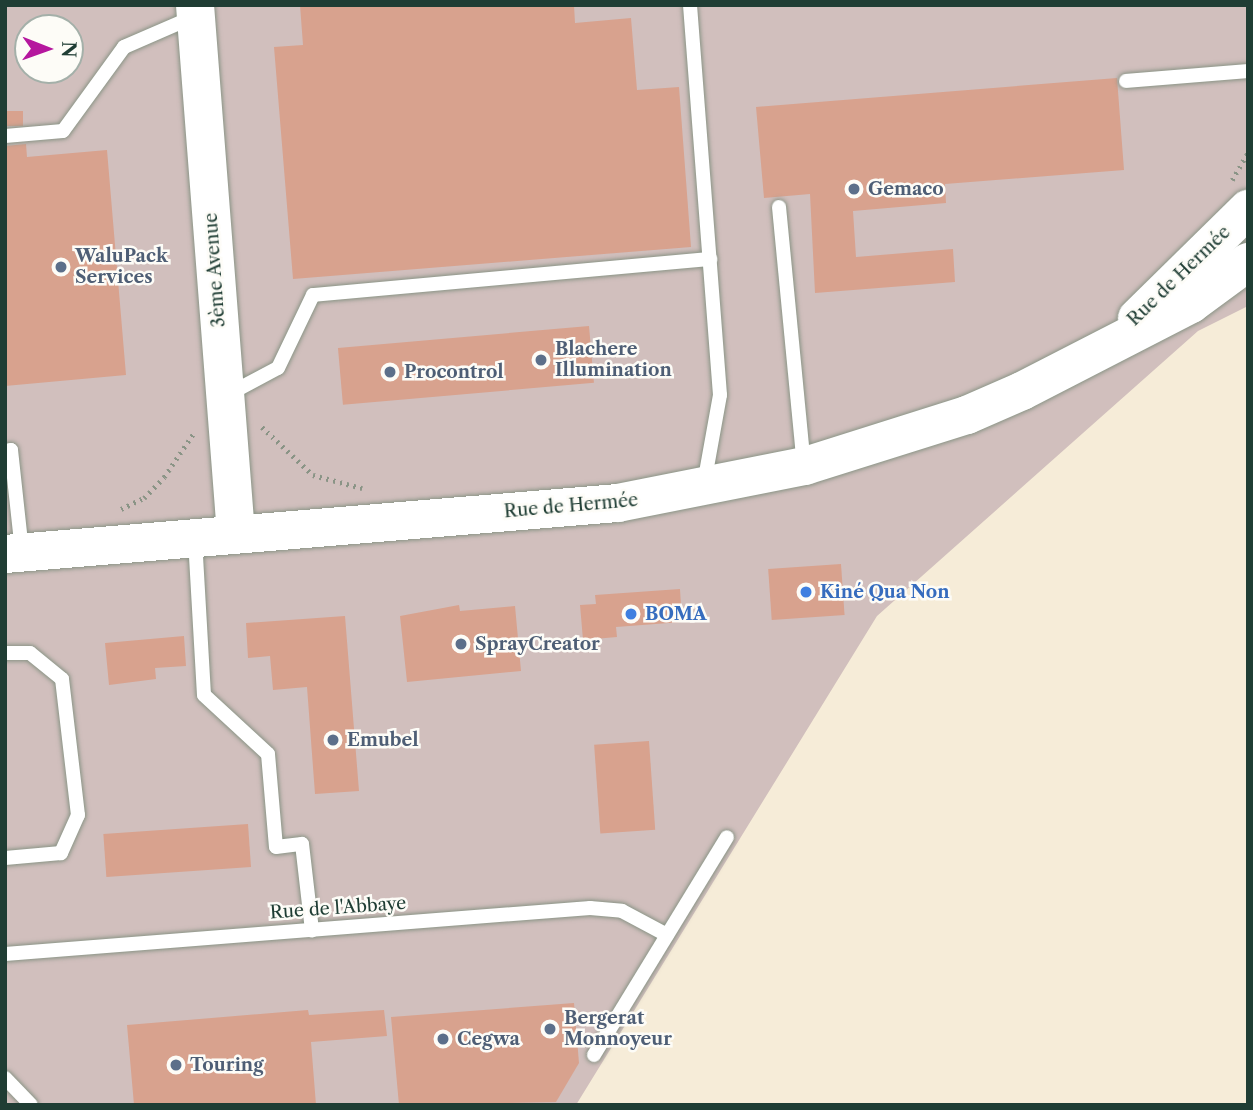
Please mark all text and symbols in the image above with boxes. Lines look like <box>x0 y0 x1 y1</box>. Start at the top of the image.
north arrow <box>14 14 84 84</box>
text: N <box>57 41 80 58</box>
place label: Gemaco <box>868 178 944 200</box>
marker: Gemaco <box>846 181 862 197</box>
street label: 3ème Avenue <box>200 212 230 328</box>
street label: Rue de Hermée <box>1123 221 1235 331</box>
place label: WaluPack Services <box>75 246 168 288</box>
marker: WaluPack Services <box>53 259 69 275</box>
place label: Blachere Illumination <box>555 339 672 382</box>
marker: Blachere Illumination <box>533 352 549 368</box>
place label: Procontrol <box>404 361 504 383</box>
marker: Procontrol <box>382 364 398 380</box>
street label: Rue de Hermée <box>503 489 639 523</box>
place label: Kiné Qua Non <box>820 581 950 603</box>
marker: Kiné Qua Non <box>798 584 814 600</box>
place label: BOMA <box>645 603 707 625</box>
marker: BOMA <box>623 606 639 622</box>
place label: SprayCreator <box>475 633 600 655</box>
marker: SprayCreator <box>453 636 469 652</box>
place label: Emubel <box>347 729 419 751</box>
marker: Emubel <box>325 732 341 748</box>
street label: Rue de l'Abbaye <box>269 892 407 924</box>
place label: Bergerat Monnoyeur <box>564 1008 672 1050</box>
marker: Bergerat Monnoyeur <box>542 1021 558 1037</box>
place label: Cegwa <box>457 1028 520 1050</box>
marker: Cegwa <box>435 1031 451 1047</box>
place label: Touring <box>190 1054 264 1076</box>
marker: Touring <box>168 1057 184 1073</box>

